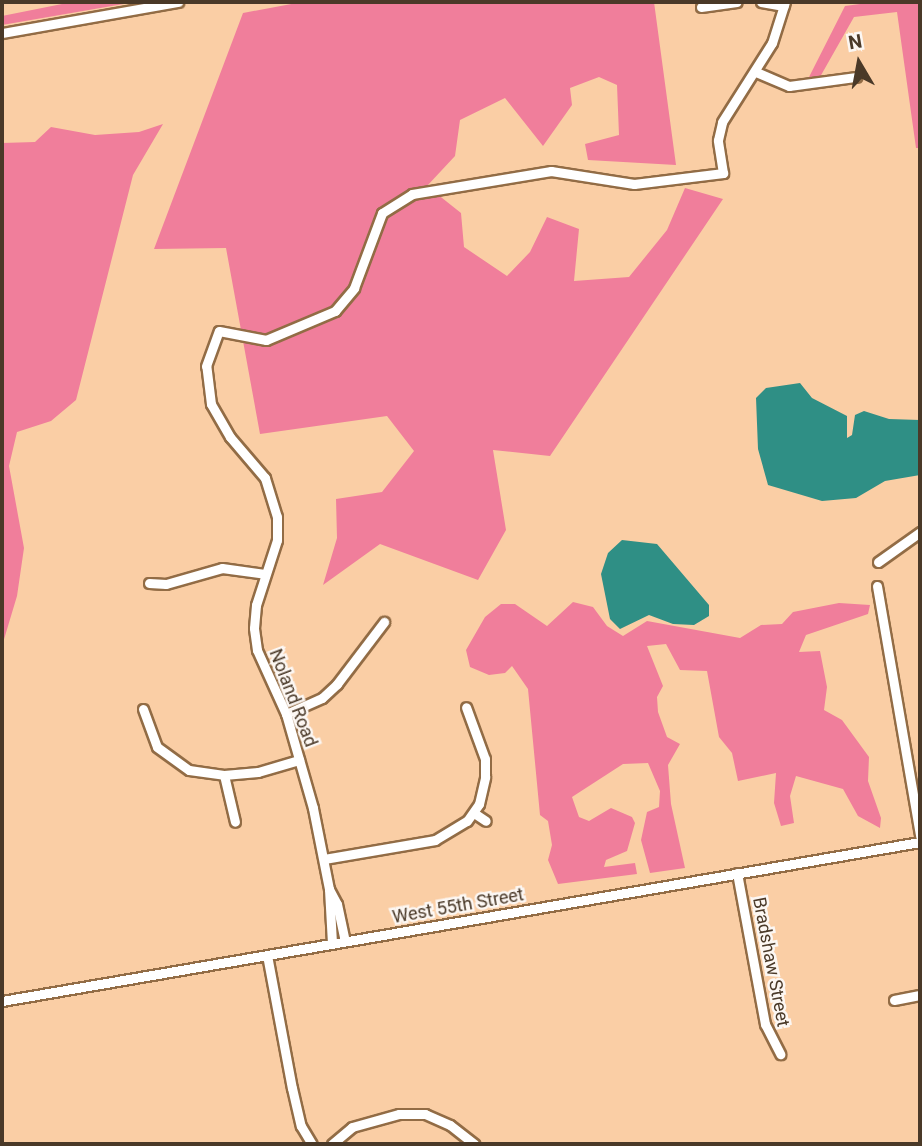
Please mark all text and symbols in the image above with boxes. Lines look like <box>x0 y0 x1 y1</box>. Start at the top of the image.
north arrow <box>824 28 894 98</box>
text: N <box>847 29 864 54</box>
street label: Noland Road <box>264 646 322 750</box>
street label: West 55th Street <box>391 884 525 928</box>
street label: Bradshaw Street <box>748 895 794 1029</box>

